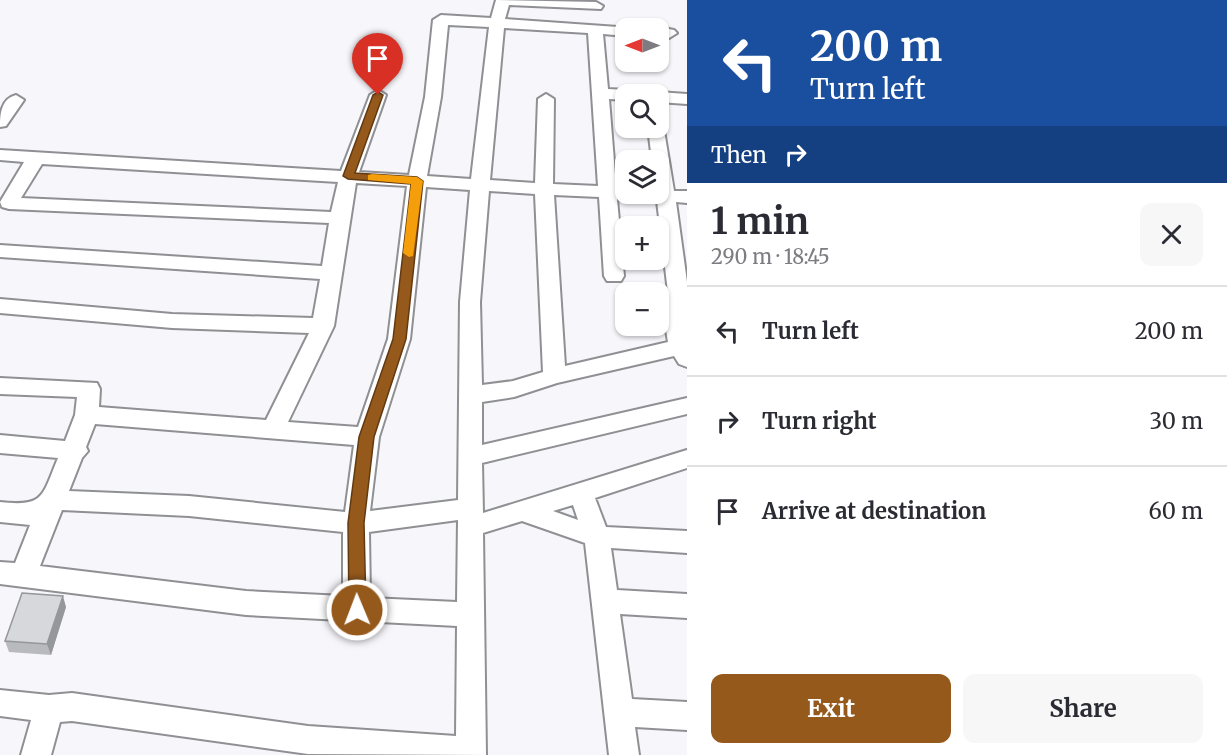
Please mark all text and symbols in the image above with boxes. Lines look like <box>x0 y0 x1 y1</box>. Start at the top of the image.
north arrow <box>615 18 669 72</box>
map controls <box>615 18 669 336</box>
text: 200 m <box>810 20 942 72</box>
icon: left <box>711 24 789 102</box>
pin <box>352 33 403 95</box>
icon: arrive <box>361 42 394 75</box>
text: Turn left <box>810 72 925 106</box>
button: search <box>615 84 669 138</box>
icon: right <box>779 138 812 171</box>
text: Then <box>711 141 767 169</box>
button: layers <box>615 150 669 204</box>
text: 1 min <box>711 199 809 244</box>
button: close <box>1140 203 1203 266</box>
button: + <box>615 216 669 270</box>
text: 290 m · 18:45 <box>711 244 830 269</box>
button: − <box>615 282 669 336</box>
icon: left <box>711 315 744 348</box>
text: Turn left <box>762 317 859 345</box>
text: 200 m <box>1135 317 1203 345</box>
icon: right <box>711 405 744 438</box>
text: Turn right <box>762 407 876 435</box>
text: 30 m <box>1149 407 1203 435</box>
icon: arrive <box>711 495 744 528</box>
text: Arrive at destination <box>762 497 986 525</box>
text: 60 m <box>1149 497 1203 525</box>
position arrow <box>325 578 389 642</box>
button: Exit <box>711 674 951 743</box>
button: Share <box>963 674 1203 743</box>

